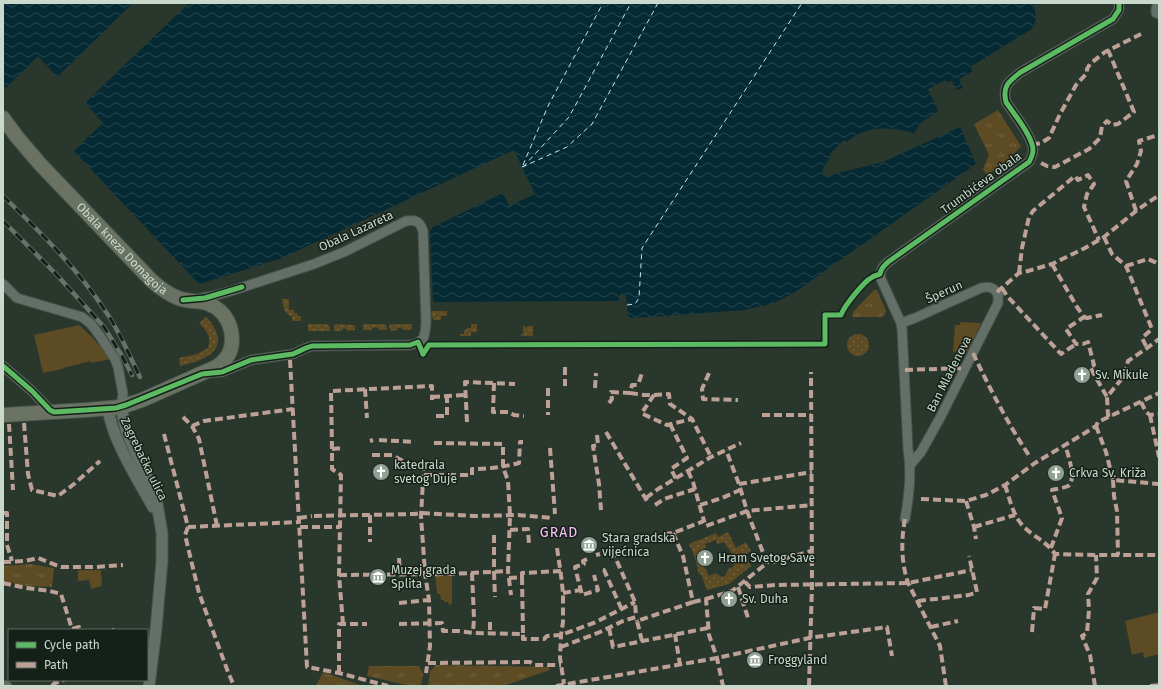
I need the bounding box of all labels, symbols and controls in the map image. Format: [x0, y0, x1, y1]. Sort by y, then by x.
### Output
street label: Trumbićeva obala [938, 149, 1024, 217]
street label: Obala kneza Domagoja [74, 200, 170, 298]
street label: Obala Lazareta [317, 208, 395, 254]
street label: Šperun [923, 277, 965, 306]
street label: Ban Mladenova [924, 334, 974, 414]
church icon: Sv. Mikule [1072, 365, 1092, 385]
place label: Sv. Mikule [1095, 368, 1149, 382]
street label: Zagrebačka ulica [118, 415, 170, 503]
place label: katedrala svetog Duje [394, 458, 457, 486]
church icon: katedrala svetog Duje [371, 462, 391, 482]
church icon: Crkva Sv. Križa [1046, 463, 1066, 483]
place label: Crkva Sv. Križa [1069, 466, 1146, 480]
district label: GRAD [540, 524, 578, 541]
place label: Stara gradska vijećnica [602, 531, 676, 559]
museum icon: Stara gradska vijećnica [579, 535, 599, 555]
church icon: Hram Svetog Save [695, 548, 715, 568]
place label: Hram Svetog Save [718, 551, 815, 565]
place label: Muzej grada Splita [391, 563, 456, 591]
museum icon: Muzej grada Splita [368, 567, 388, 587]
church icon: Sv. Duha [719, 589, 739, 609]
place label: Sv. Duha [742, 592, 788, 606]
legend [8, 629, 148, 681]
text: Cycle path [44, 638, 100, 652]
museum icon: Froggyland [745, 650, 765, 670]
place label: Froggyland [768, 653, 827, 667]
text: Path [44, 658, 68, 672]

